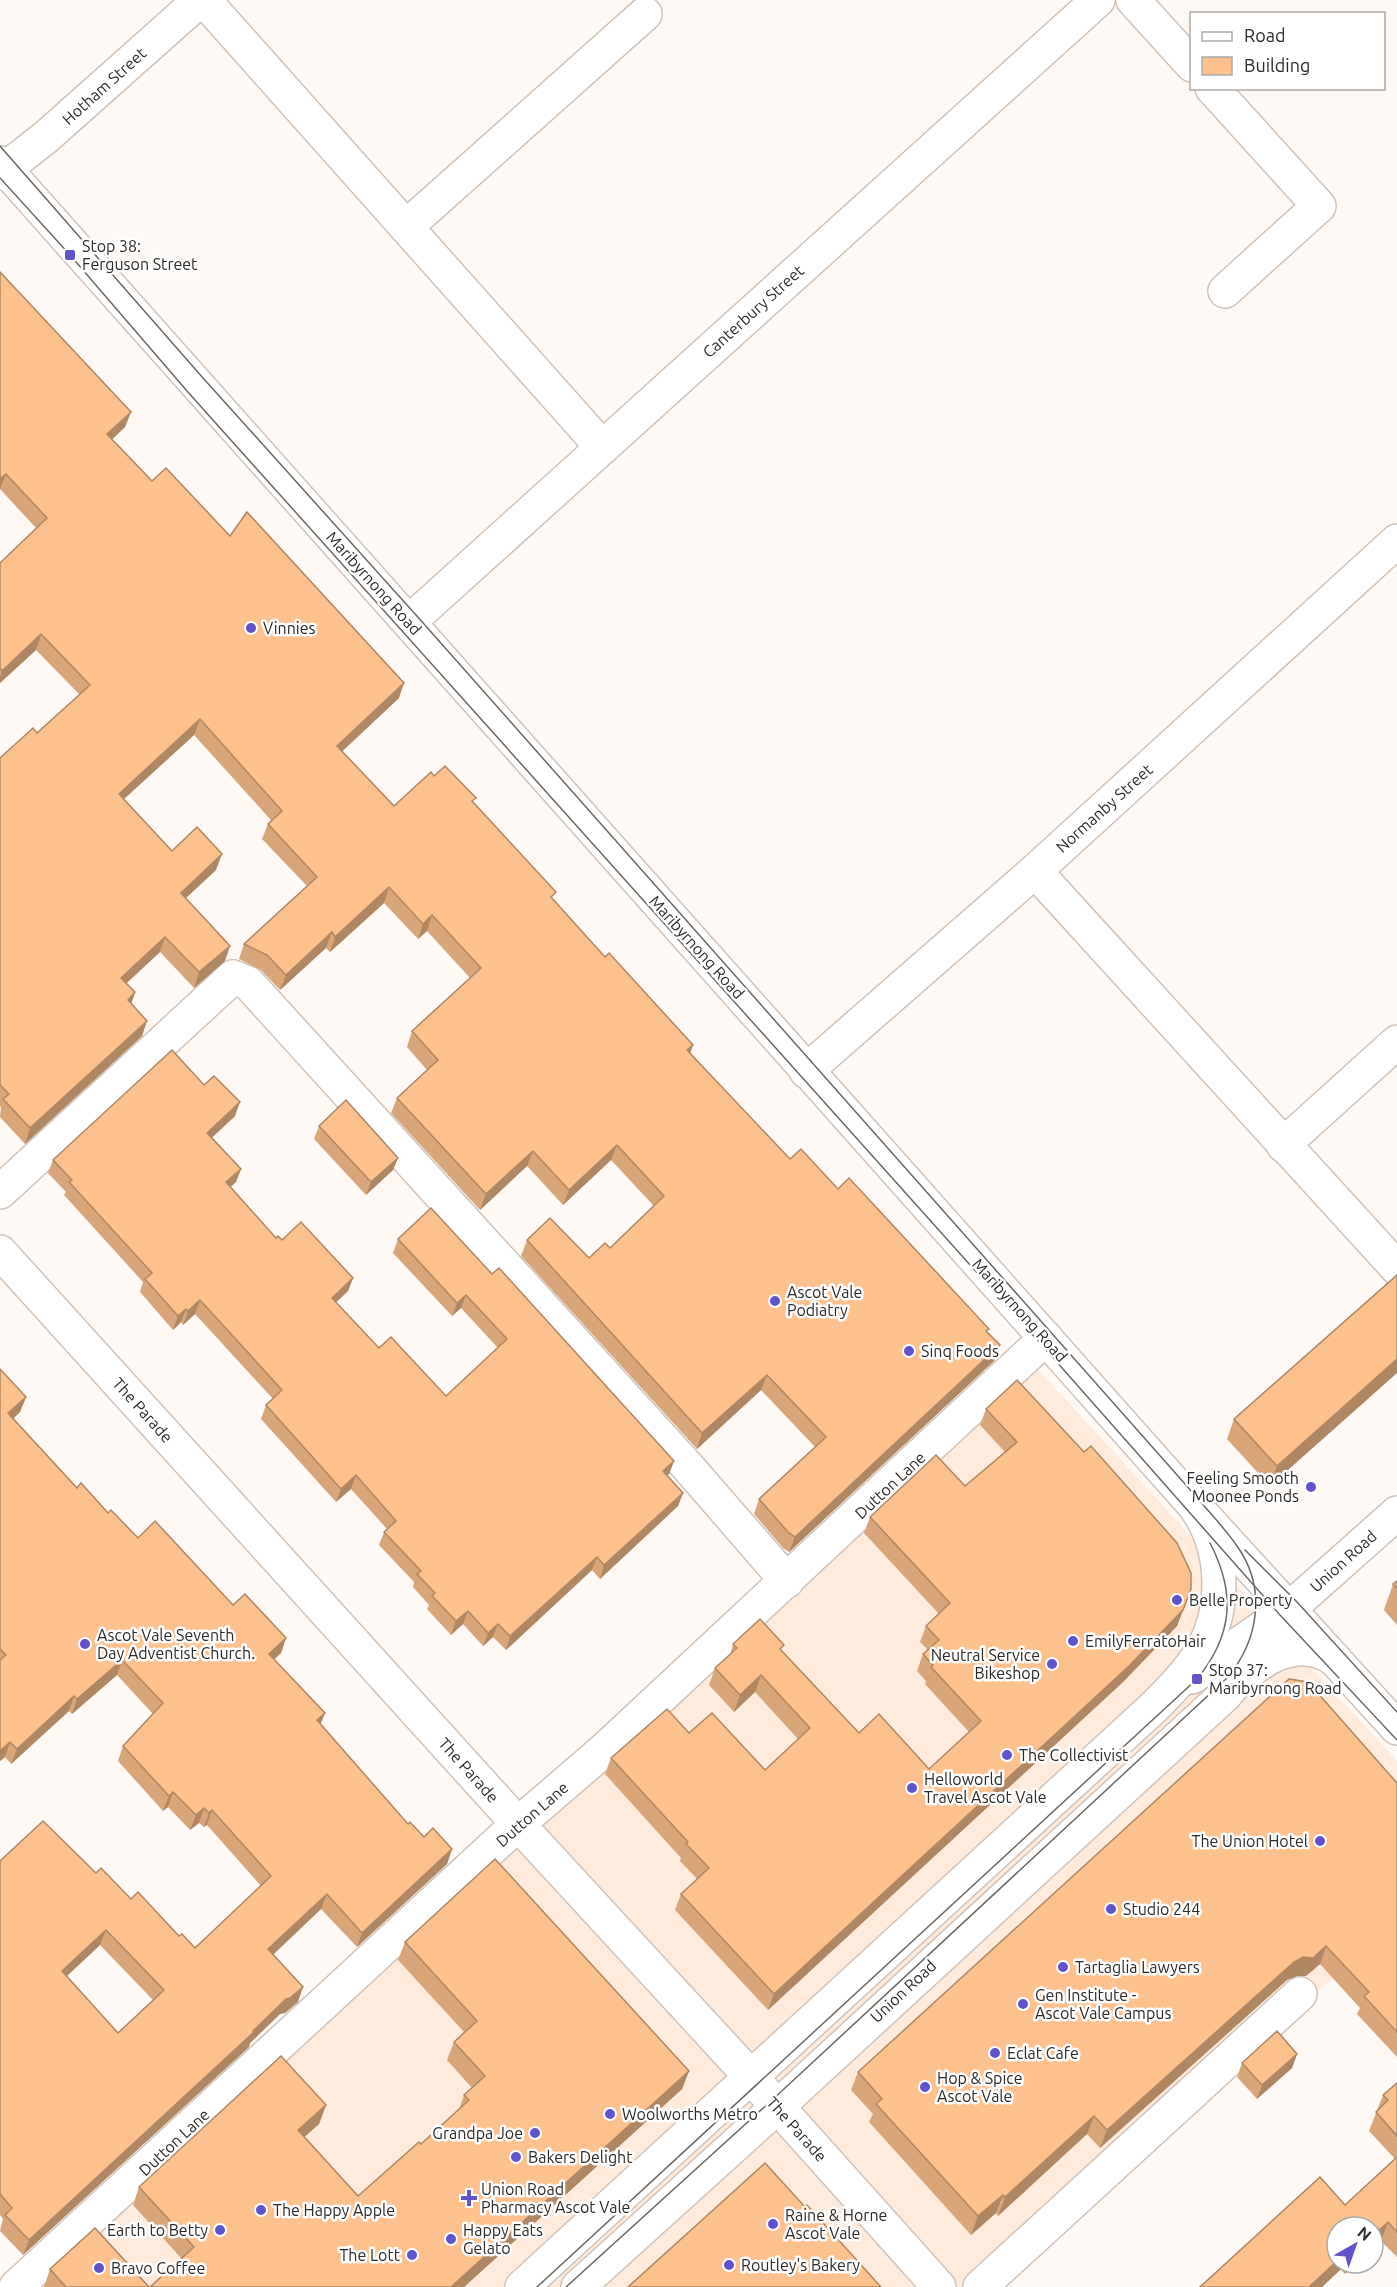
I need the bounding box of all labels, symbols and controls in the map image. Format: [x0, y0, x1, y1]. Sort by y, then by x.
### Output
legend [1190, 12, 1385, 90]
text: Road [1244, 25, 1286, 45]
street label: Hotham Street [58, 43, 150, 128]
text: Building [1244, 55, 1310, 75]
place label: Stop 38: Ferguson Street [82, 237, 198, 273]
marker: Stop 38: Ferguson Street [63, 248, 77, 262]
street label: Canterbury Street [699, 261, 808, 361]
street label: Maribyrnong Road [323, 528, 425, 638]
place label: Vinnies [263, 619, 316, 637]
marker: Vinnies [244, 621, 258, 635]
street label: Normanby Street [1052, 760, 1156, 856]
street label: Maribyrnong Road [646, 892, 748, 1002]
street label: Maribyrnong Road [969, 1255, 1071, 1365]
place label: Ascot Vale Podiatry [787, 1283, 862, 1319]
marker: Ascot Vale Podiatry [768, 1294, 782, 1308]
place label: Sinq Foods [921, 1342, 999, 1360]
marker: Sinq Foods [902, 1344, 916, 1358]
street label: The Parade [109, 1374, 177, 1446]
street label: Dutton Lane [851, 1448, 929, 1522]
place label: Feeling Smooth Moonee Ponds [1187, 1469, 1299, 1505]
marker: Feeling Smooth Moonee Ponds [1304, 1480, 1318, 1494]
street label: Union Road [1306, 1527, 1380, 1595]
place label: Belle Property [1189, 1591, 1292, 1609]
marker: Belle Property [1170, 1593, 1184, 1607]
place label: Ascot Vale Seventh Day Adventist Church. [97, 1626, 255, 1662]
place label: EmilyFerratoHair [1085, 1632, 1206, 1650]
marker: EmilyFerratoHair [1066, 1634, 1080, 1648]
marker: Ascot Vale Seventh Day Adventist Church. [78, 1637, 92, 1651]
place label: Neutral Service Bikeshop [931, 1646, 1040, 1682]
marker: Neutral Service Bikeshop [1045, 1657, 1059, 1671]
place label: Stop 37: Maribyrnong Road [1209, 1661, 1342, 1697]
marker: Stop 37: Maribyrnong Road [1190, 1672, 1204, 1686]
street label: The Parade [435, 1734, 503, 1806]
place label: The Collectivist [1019, 1746, 1129, 1764]
marker: The Collectivist [1000, 1748, 1014, 1762]
place label: Helloworld Travel Ascot Vale [924, 1770, 1046, 1806]
street label: Dutton Lane [492, 1778, 572, 1850]
marker: Helloworld Travel Ascot Vale [905, 1781, 919, 1795]
place label: The Union Hotel [1192, 1832, 1308, 1850]
marker: The Union Hotel [1313, 1834, 1327, 1848]
place label: Studio 244 [1123, 1900, 1200, 1918]
marker: Studio 244 [1104, 1902, 1118, 1916]
street label: Union Road [867, 1956, 939, 2026]
place label: Tartaglia Lawyers [1075, 1958, 1200, 1976]
marker: Tartaglia Lawyers [1056, 1960, 1070, 1974]
place label: Gen Institute - Ascot Vale Campus [1035, 1986, 1171, 2022]
marker: Gen Institute - Ascot Vale Campus [1016, 1997, 1030, 2011]
place label: Eclat Cafe [1007, 2044, 1079, 2062]
marker: Eclat Cafe [988, 2046, 1002, 2060]
place label: Hop & Spice Ascot Vale [937, 2069, 1023, 2105]
marker: Hop & Spice Ascot Vale [918, 2080, 932, 2094]
street label: The Parade [763, 2093, 831, 2165]
street label: Dutton Lane [135, 2105, 213, 2179]
place label: Woolworths Metro [622, 2105, 758, 2123]
marker: Woolworths Metro [603, 2107, 617, 2121]
place label: Grandpa Joe [432, 2124, 523, 2142]
marker: Grandpa Joe [528, 2126, 542, 2140]
place label: Bakers Delight [528, 2148, 633, 2166]
marker: Bakers Delight [509, 2150, 523, 2164]
place label: Union Road Pharmacy Ascot Vale [481, 2180, 630, 2216]
marker: Union Road Pharmacy Ascot Vale [462, 2191, 476, 2205]
place label: The Happy Apple [273, 2201, 395, 2219]
marker: The Happy Apple [254, 2203, 268, 2217]
place label: Raine & Horne Ascot Vale [785, 2206, 887, 2242]
north arrow [1325, 2215, 1385, 2275]
marker: Raine & Horne Ascot Vale [766, 2217, 780, 2231]
place label: Earth to Betty [107, 2221, 208, 2239]
place label: Happy Eats Gelato [463, 2221, 543, 2257]
marker: Earth to Betty [213, 2223, 227, 2237]
text: N [1354, 2223, 1375, 2244]
marker: Happy Eats Gelato [444, 2232, 458, 2246]
place label: The Lott [339, 2246, 401, 2264]
marker: The Lott [405, 2248, 419, 2262]
place label: Routley's Bakery [741, 2256, 860, 2274]
marker: Routley's Bakery [722, 2258, 736, 2272]
place label: Bravo Coffee [111, 2259, 205, 2277]
marker: Bravo Coffee [92, 2261, 106, 2275]

